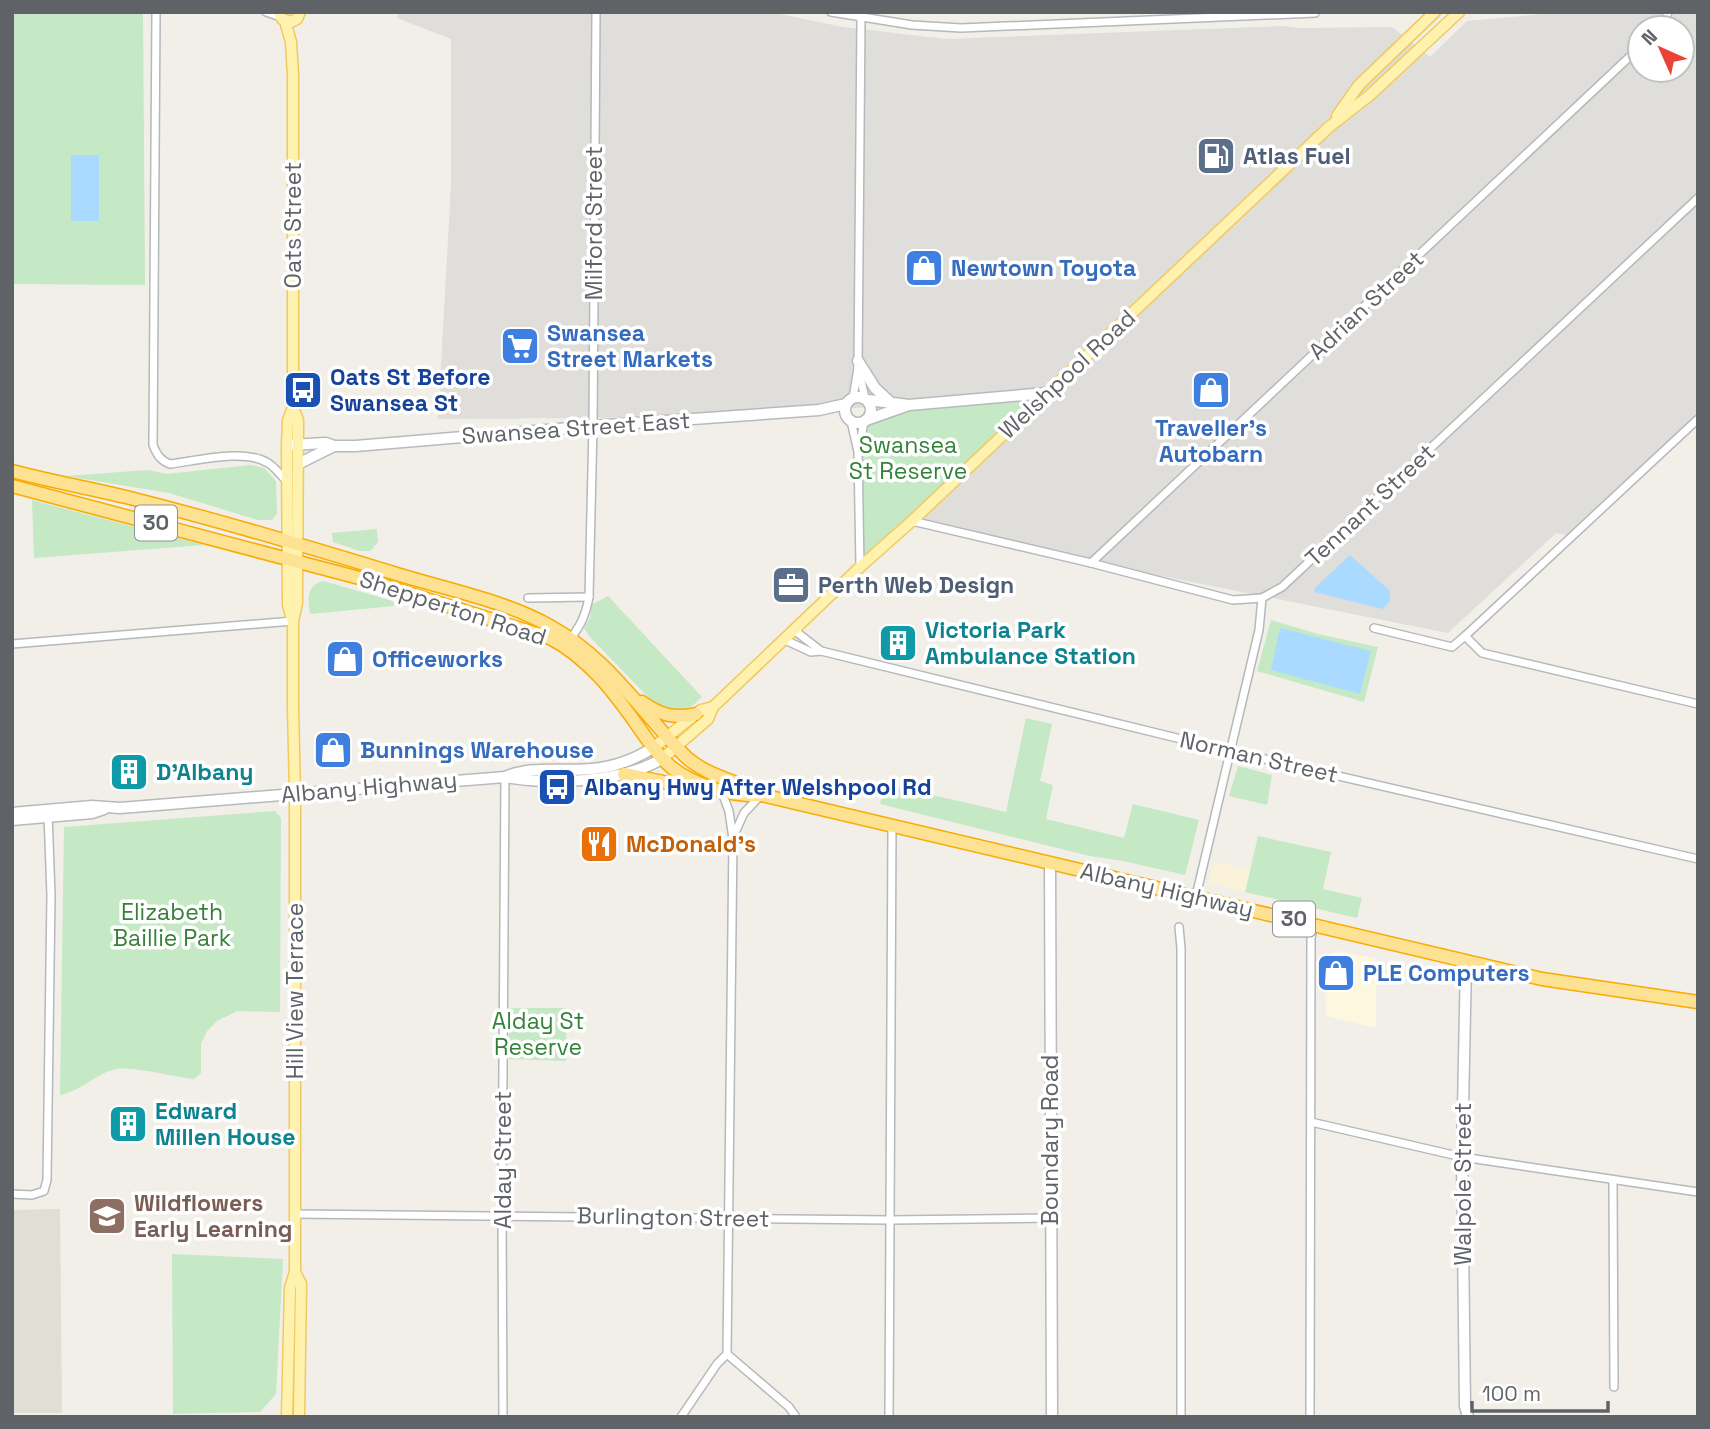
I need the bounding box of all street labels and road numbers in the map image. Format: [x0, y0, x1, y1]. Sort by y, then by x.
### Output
street label: Milford Street [579, 146, 609, 300]
street label: Oats Street [278, 162, 308, 288]
street label: Adrian Street [1302, 244, 1430, 366]
street label: Welshpool Road [992, 303, 1142, 445]
street label: Swansea Street East [461, 405, 691, 451]
street label: Tennant Street [1299, 437, 1441, 573]
road number: 30 [135, 505, 177, 540]
street label: Shepperton Road [356, 564, 550, 652]
street label: Norman Street [1177, 724, 1341, 790]
street label: Albany Highway [280, 764, 458, 810]
street label: Albany Highway [1078, 856, 1256, 924]
road number: 30 [1273, 902, 1315, 936]
street label: Hill View Terrace [280, 903, 310, 1079]
street label: Boundary Road [1035, 1055, 1065, 1225]
street label: Alday Street [488, 1091, 518, 1229]
street label: Walpole Street [1448, 1102, 1478, 1266]
street label: Burlington Street [576, 1200, 770, 1234]

